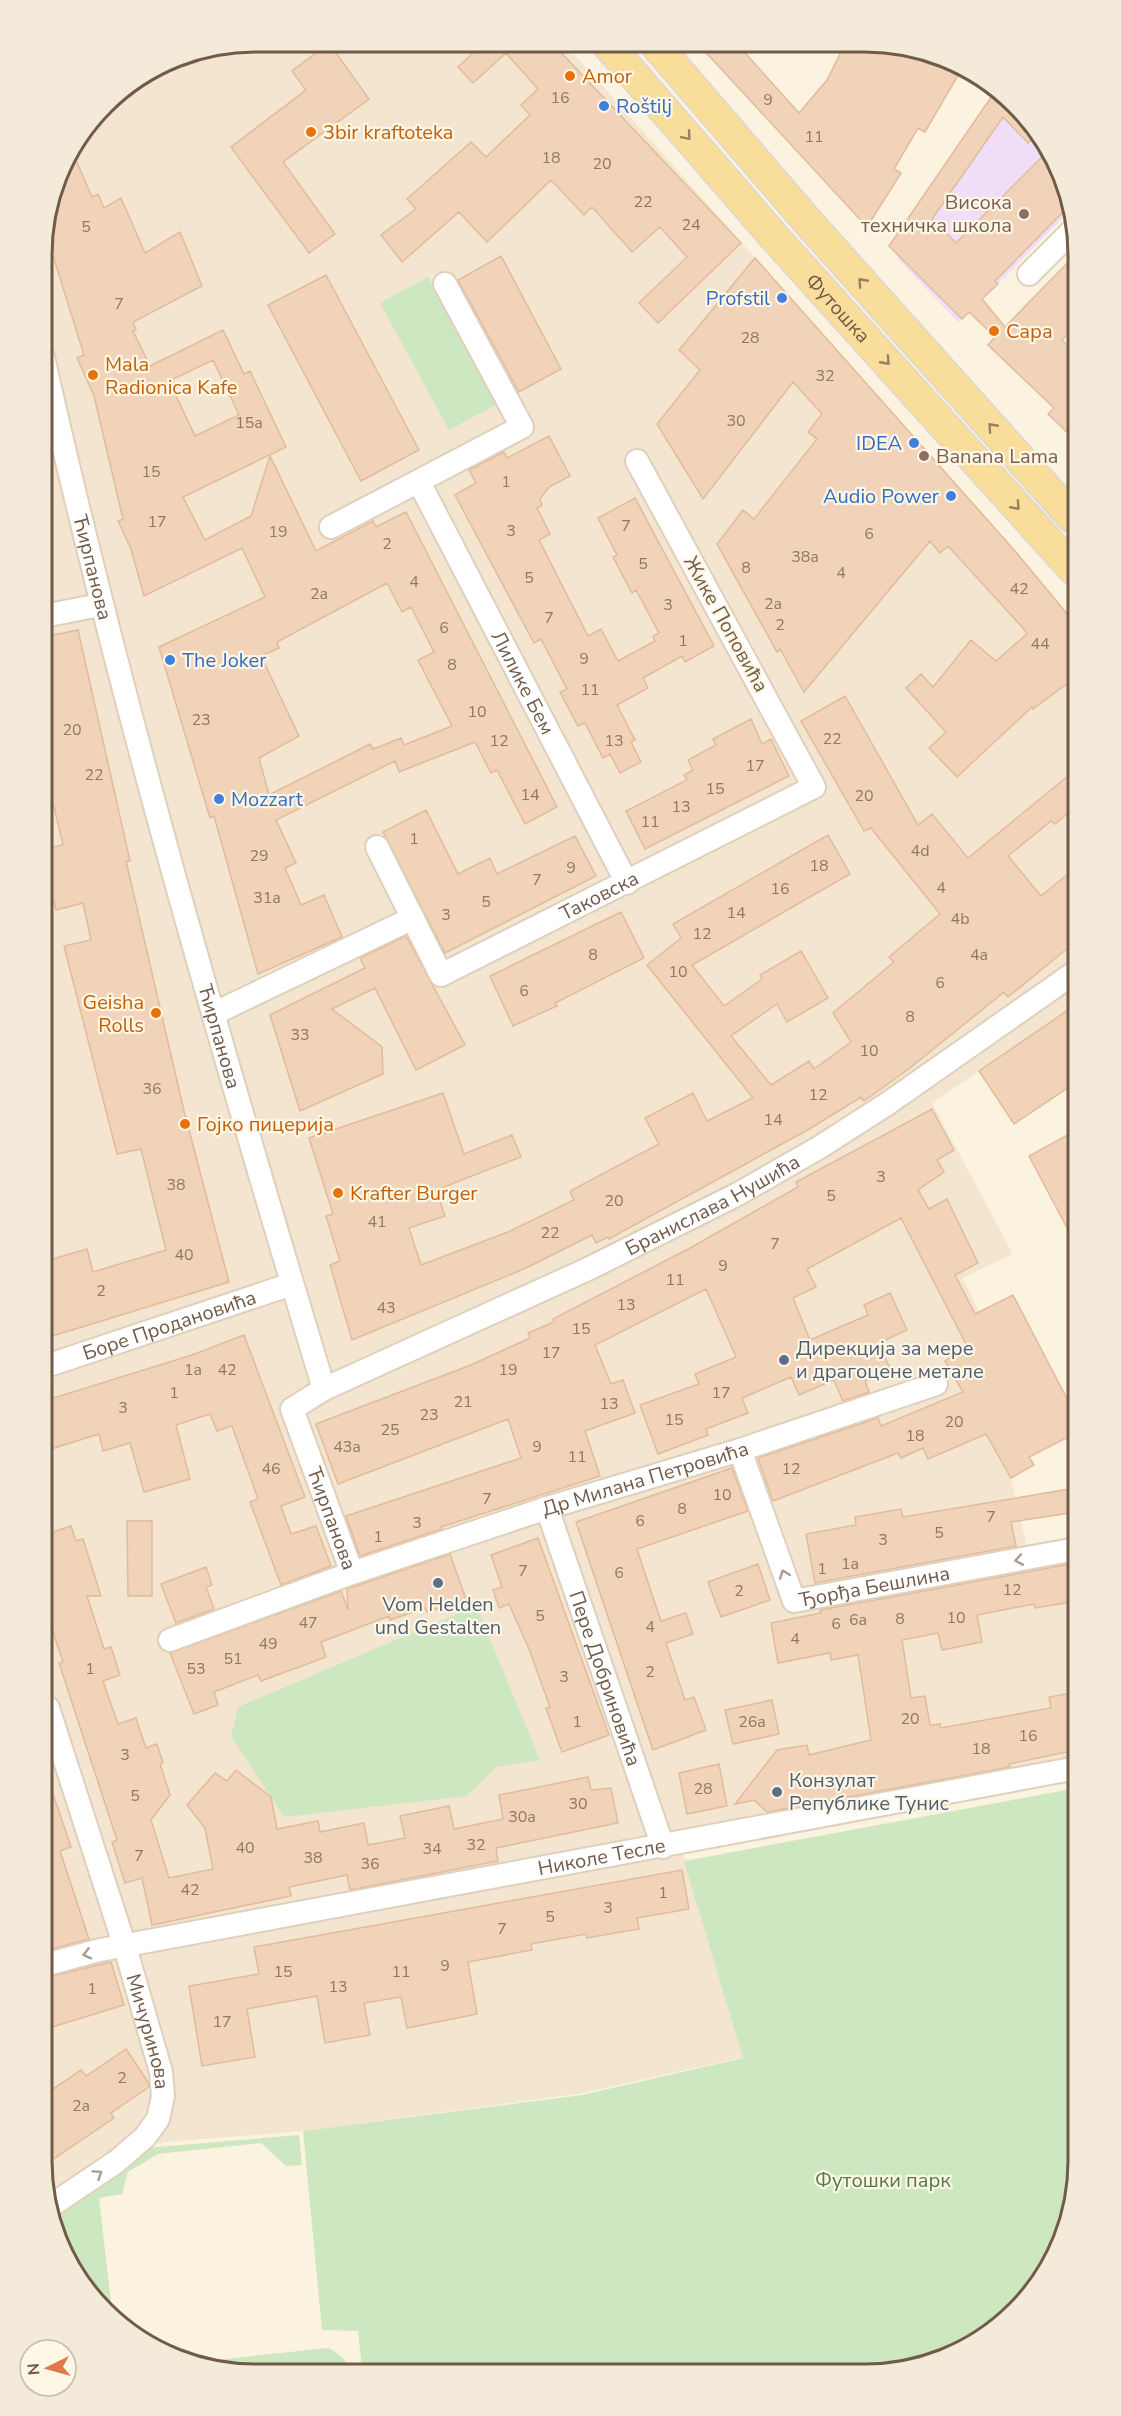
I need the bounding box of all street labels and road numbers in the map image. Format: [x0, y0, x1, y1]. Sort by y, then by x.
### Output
street label: Футошка [800, 268, 877, 349]
street label: Ћирпанова [67, 512, 119, 623]
street label: Жике Поповића [677, 551, 775, 697]
street label: Лилике Бем [485, 626, 561, 739]
street label: Таковска [555, 864, 643, 927]
street label: Ћирпанова [192, 981, 248, 1092]
street label: Бранислава Нушића [621, 1148, 805, 1262]
street label: Боре Продановића [79, 1283, 260, 1366]
street label: Др Милана Петровића [539, 1435, 752, 1522]
street label: Ћирпанова [301, 1463, 363, 1574]
street label: Ђорђа Бешлина [796, 1559, 952, 1613]
street label: Пере Добриновића [563, 1587, 648, 1770]
street label: Николе Тесле [536, 1831, 668, 1882]
street label: Мичуринова [120, 1971, 176, 2090]

